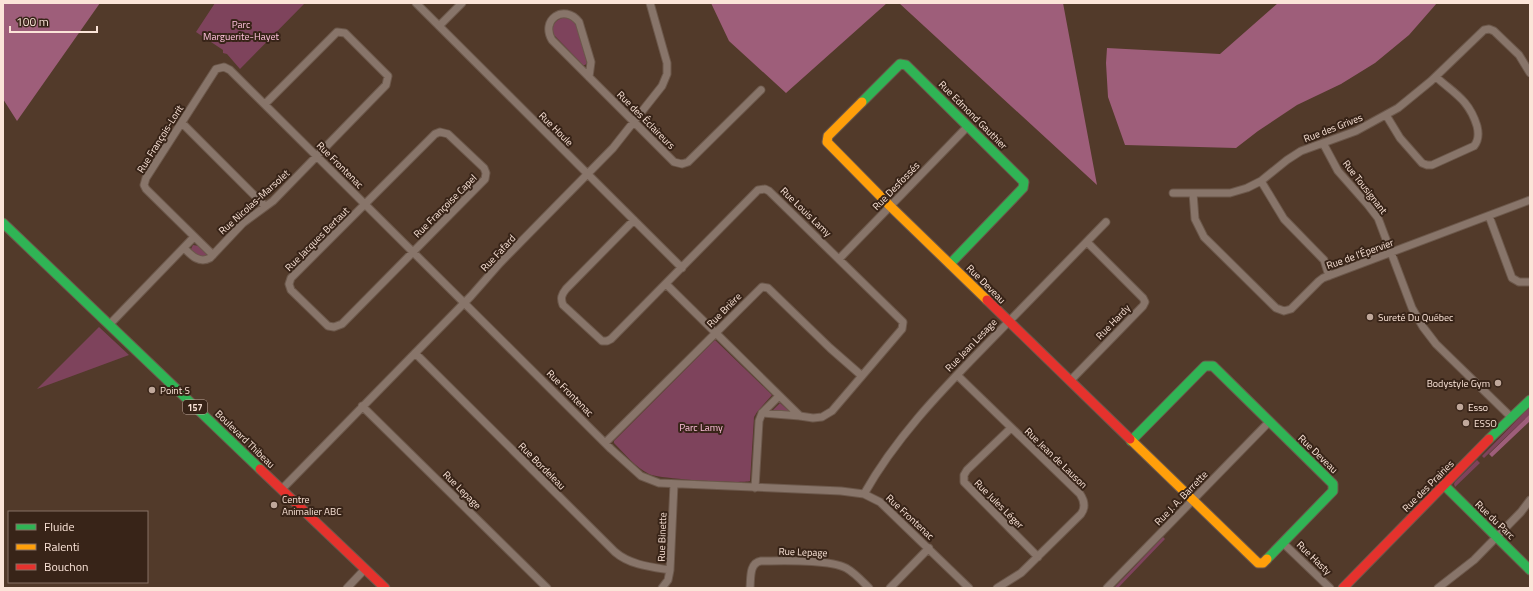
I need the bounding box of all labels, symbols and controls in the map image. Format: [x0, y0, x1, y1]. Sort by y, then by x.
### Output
scale bar [10, 8, 97, 34]
text: 100 m [16, 12, 49, 31]
park label: Parc Marguerite-Hayet [203, 17, 279, 44]
street label: Rue Edmond Gauthier [935, 77, 1011, 153]
street label: Rue des Éclaireurs [613, 87, 679, 153]
street label: Rue François-Lorit [133, 102, 187, 176]
street label: Rue Houle [535, 108, 577, 150]
street label: Rue des Grives [1301, 110, 1365, 146]
street label: Rue Frontenac [313, 138, 367, 192]
street label: Rue Tousignant [1339, 157, 1391, 218]
street label: Rue Desfossés [869, 158, 923, 214]
street label: Rue Nicolas-Marsolet [215, 166, 293, 238]
street label: Rue Françoise Capel [410, 171, 480, 241]
street label: Rue Louis Lamy [777, 184, 835, 240]
street label: Rue Jacques Bertaut [282, 203, 353, 274]
street label: Rue Fafard [477, 231, 519, 275]
street label: Rue de l'Épervier [1324, 235, 1396, 273]
street label: Rue Deveau [963, 261, 1009, 307]
street label: Rue Brière [703, 289, 745, 331]
street label: Rue Hardy [1092, 301, 1134, 343]
place label: Sureté Du Québec [1378, 310, 1453, 325]
marker: Sureté Du Québec [1365, 312, 1375, 322]
street label: Rue Jean Lesage [942, 315, 1000, 375]
street label: Rue Frontenac [543, 366, 597, 420]
place label: Bodystyle Gym [1427, 376, 1490, 391]
marker: Bodystyle Gym [1493, 378, 1503, 388]
place label: Point S [160, 383, 190, 398]
marker: Point S [147, 385, 157, 395]
road number: 157 [183, 400, 207, 414]
place label: Esso [1468, 400, 1488, 415]
marker: Esso [1455, 402, 1465, 412]
street label: Boulevard Thibeau [212, 406, 278, 472]
place label: ESSO [1474, 416, 1497, 431]
marker: ESSO [1461, 418, 1471, 428]
park label: Parc Lamy [679, 420, 723, 435]
street label: Rue Jean de Lauson [1021, 424, 1091, 492]
street label: Rue Deveau [1295, 431, 1341, 477]
street label: Rue Bordeleau [515, 439, 569, 493]
street label: Rue des Prairies [1399, 456, 1458, 515]
street label: Rue Lepage [439, 467, 485, 513]
street label: Rue J. A. Barrette [1151, 467, 1211, 529]
street label: Rue Jules Léger [971, 476, 1028, 533]
street label: Rue Frontenac [883, 491, 937, 543]
place label: Centre Animalier ABC [282, 492, 342, 519]
street label: Rue du Parc [1472, 497, 1518, 543]
marker: Centre Animalier ABC [269, 500, 279, 510]
legend [8, 511, 148, 583]
street label: Rue Binette [654, 512, 670, 562]
text: Fluide [44, 517, 75, 536]
text: Ralenti [44, 537, 79, 556]
street label: Rue Hasty [1293, 538, 1335, 579]
street label: Rue Lepage [778, 544, 828, 560]
text: Bouchon [44, 557, 89, 576]

